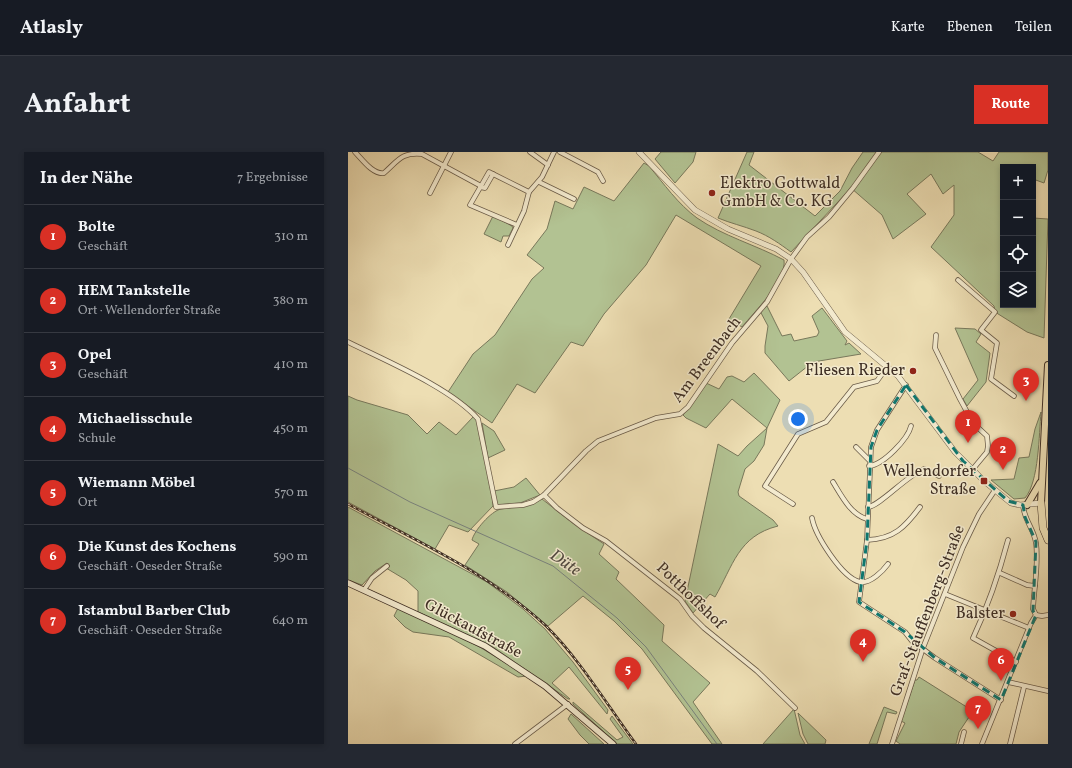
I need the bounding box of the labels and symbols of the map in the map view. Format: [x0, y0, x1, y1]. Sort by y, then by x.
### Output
place label: Elektro Gottwald GmbH & Co. KG [720, 173, 840, 213]
marker: Elektro Gottwald GmbH & Co. KG [707, 188, 717, 198]
street label: Am Breenbach [667, 312, 747, 408]
place label: Fliesen Rieder [805, 360, 905, 382]
marker: Fliesen Rieder [908, 366, 918, 376]
pin: 3 [1013, 368, 1039, 401]
your location [788, 409, 808, 429]
pin: 1 [955, 410, 981, 443]
pin: 2 [990, 437, 1016, 470]
place label: Wellendorfer Straße [883, 461, 976, 501]
marker: Wellendorfer Straße [979, 476, 989, 486]
street label: Graf-Stauffenberg-Straße [885, 522, 971, 700]
water label: Düte [545, 544, 586, 582]
street label: Potthoffshof [651, 558, 730, 635]
street label: Glückaufstraße [420, 594, 526, 664]
place label: Balster [956, 603, 1005, 625]
marker: Balster [1008, 609, 1018, 619]
pin: 4 [850, 629, 876, 662]
pin: 6 [988, 648, 1014, 681]
pin: 5 [615, 657, 641, 690]
pin: 7 [965, 696, 991, 729]

